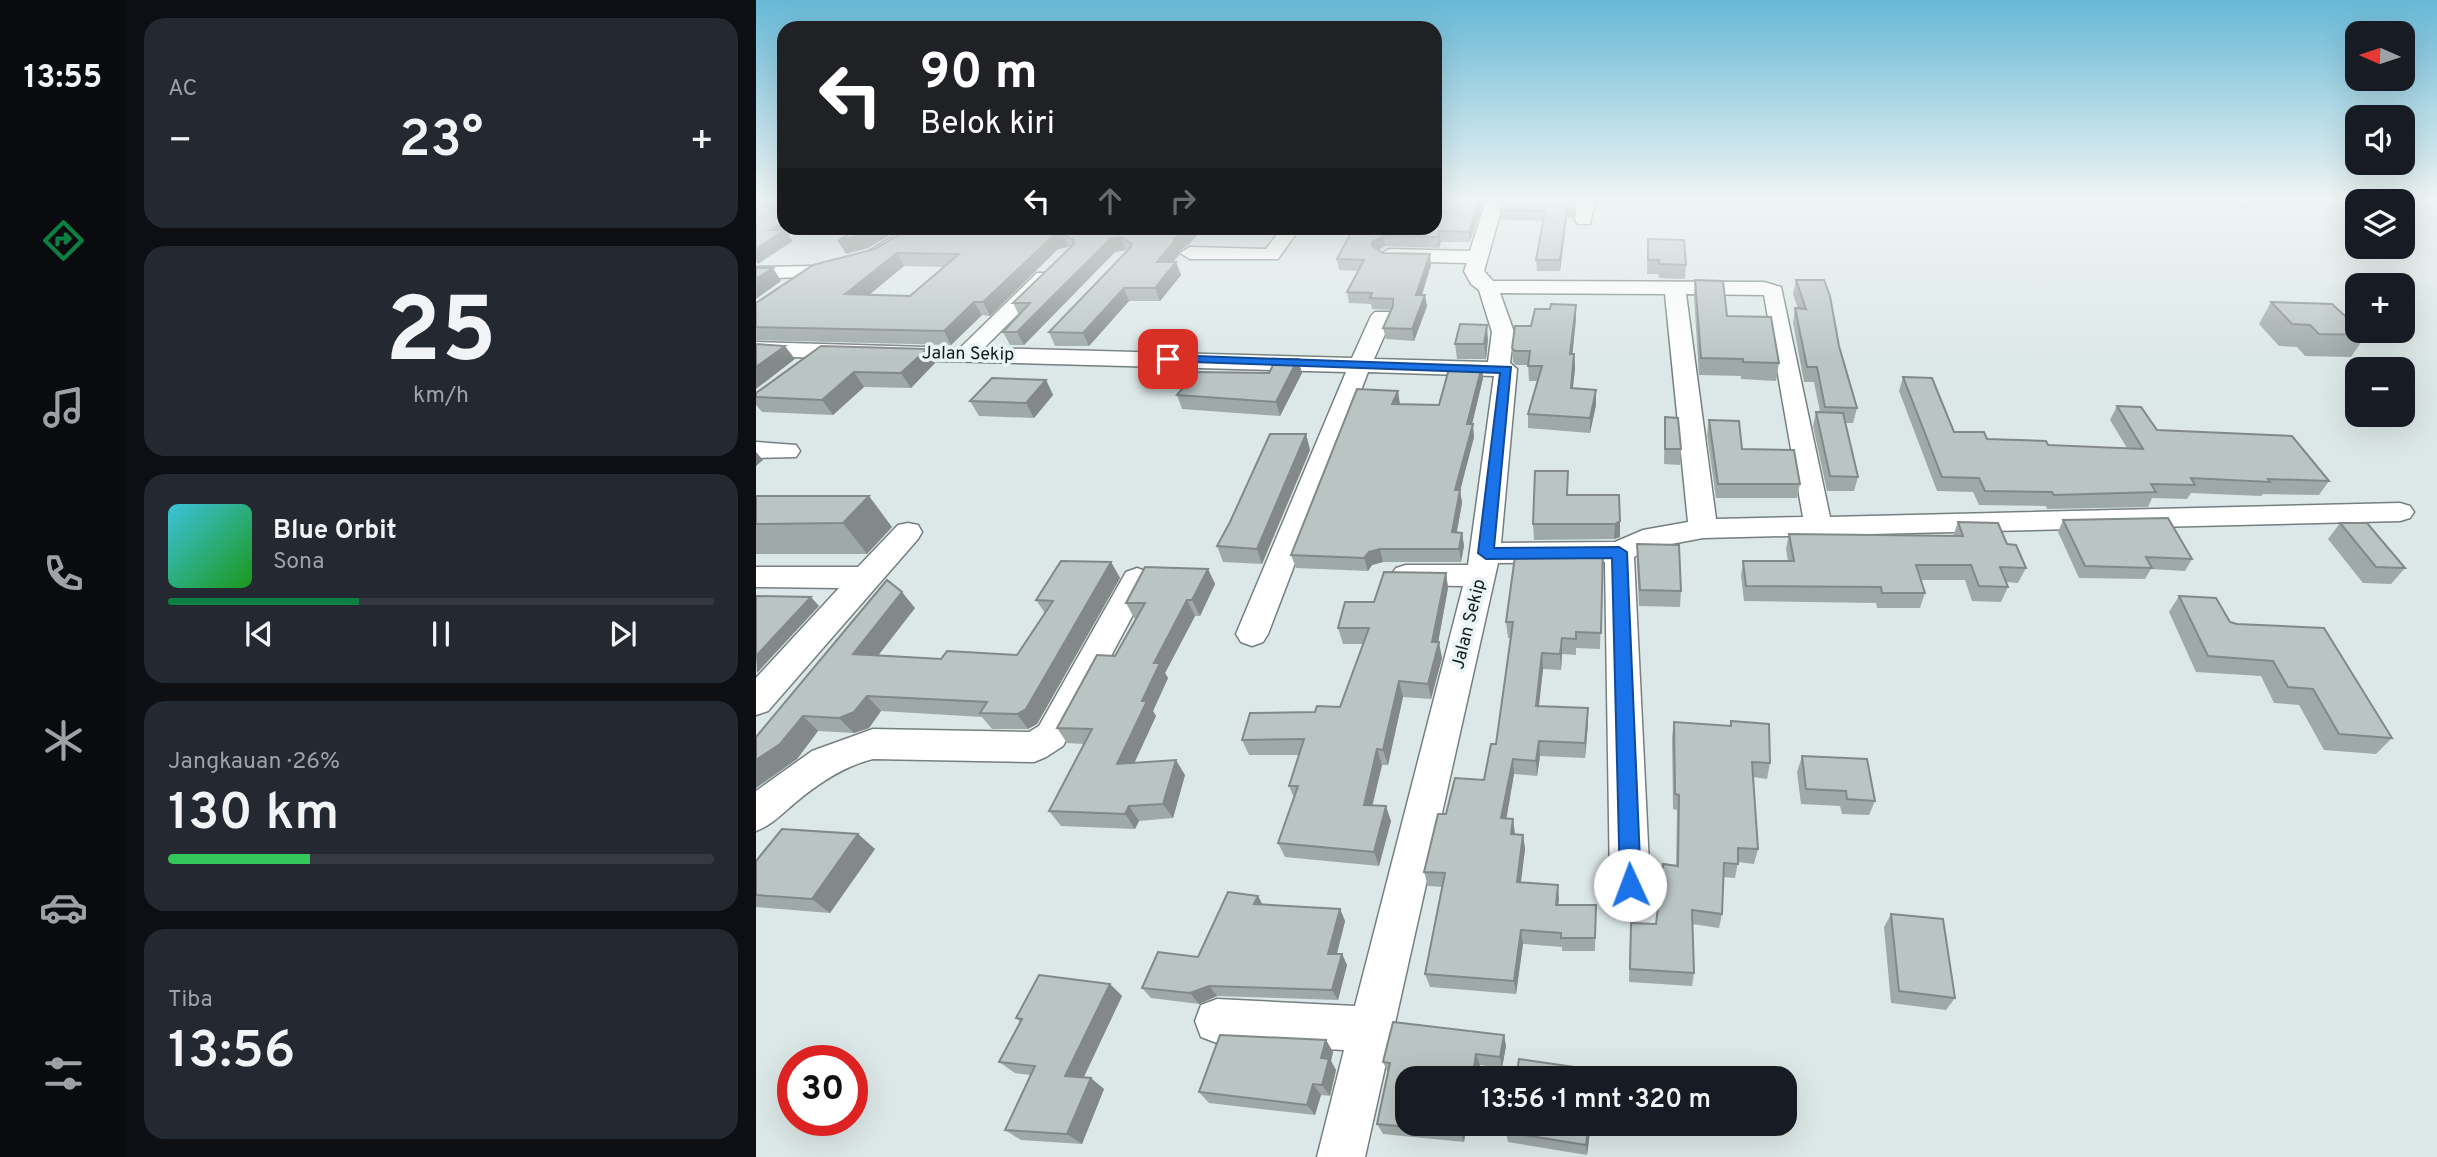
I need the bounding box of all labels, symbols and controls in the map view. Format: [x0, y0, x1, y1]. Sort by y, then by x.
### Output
north arrow [2345, 21, 2415, 91]
map controls [2345, 21, 2415, 427]
text: 90 m [920, 44, 1038, 106]
icon: left [805, 49, 896, 140]
text: 13:55 [24, 59, 102, 99]
text: AC [168, 75, 197, 104]
text: Belok kiri [920, 105, 1055, 145]
button: sound [2345, 105, 2415, 175]
text: 23° [399, 109, 483, 175]
text: − [168, 118, 193, 167]
text: + [689, 118, 714, 167]
icon: left [1018, 182, 1056, 220]
icon: ahead [1091, 182, 1129, 220]
icon: right [1164, 182, 1202, 220]
button: layers [2345, 189, 2415, 259]
icon: directions [39, 216, 88, 265]
button: + [2345, 273, 2415, 343]
text: 25 [385, 279, 497, 394]
pin [1138, 329, 1198, 389]
icon: arrive [1149, 340, 1187, 378]
street label: Jalan Sekip [922, 342, 1014, 367]
button: − [2345, 357, 2415, 427]
text: km/h [413, 382, 469, 411]
icon: music [39, 383, 88, 432]
text: Blue Orbit [273, 515, 397, 548]
text: Sona [273, 548, 324, 577]
icon: phone [39, 549, 88, 598]
street label: Jalan Sekip [1447, 577, 1492, 672]
icon: previous [240, 615, 278, 653]
icon: pause [422, 615, 460, 653]
icon: next [604, 615, 642, 653]
icon: climate [39, 716, 88, 765]
text: Jangkauan · 26% [168, 748, 340, 777]
text: 130 km [168, 782, 339, 848]
position arrow [1593, 848, 1667, 922]
icon: car [39, 883, 88, 932]
text: Tiba [168, 986, 213, 1015]
text: 13:56 [168, 1020, 295, 1086]
speed limit sign: 30 [777, 1045, 868, 1136]
icon: filters [39, 1049, 88, 1098]
text: 13:56 · 1 mnt · 320 m [1481, 1084, 1711, 1117]

